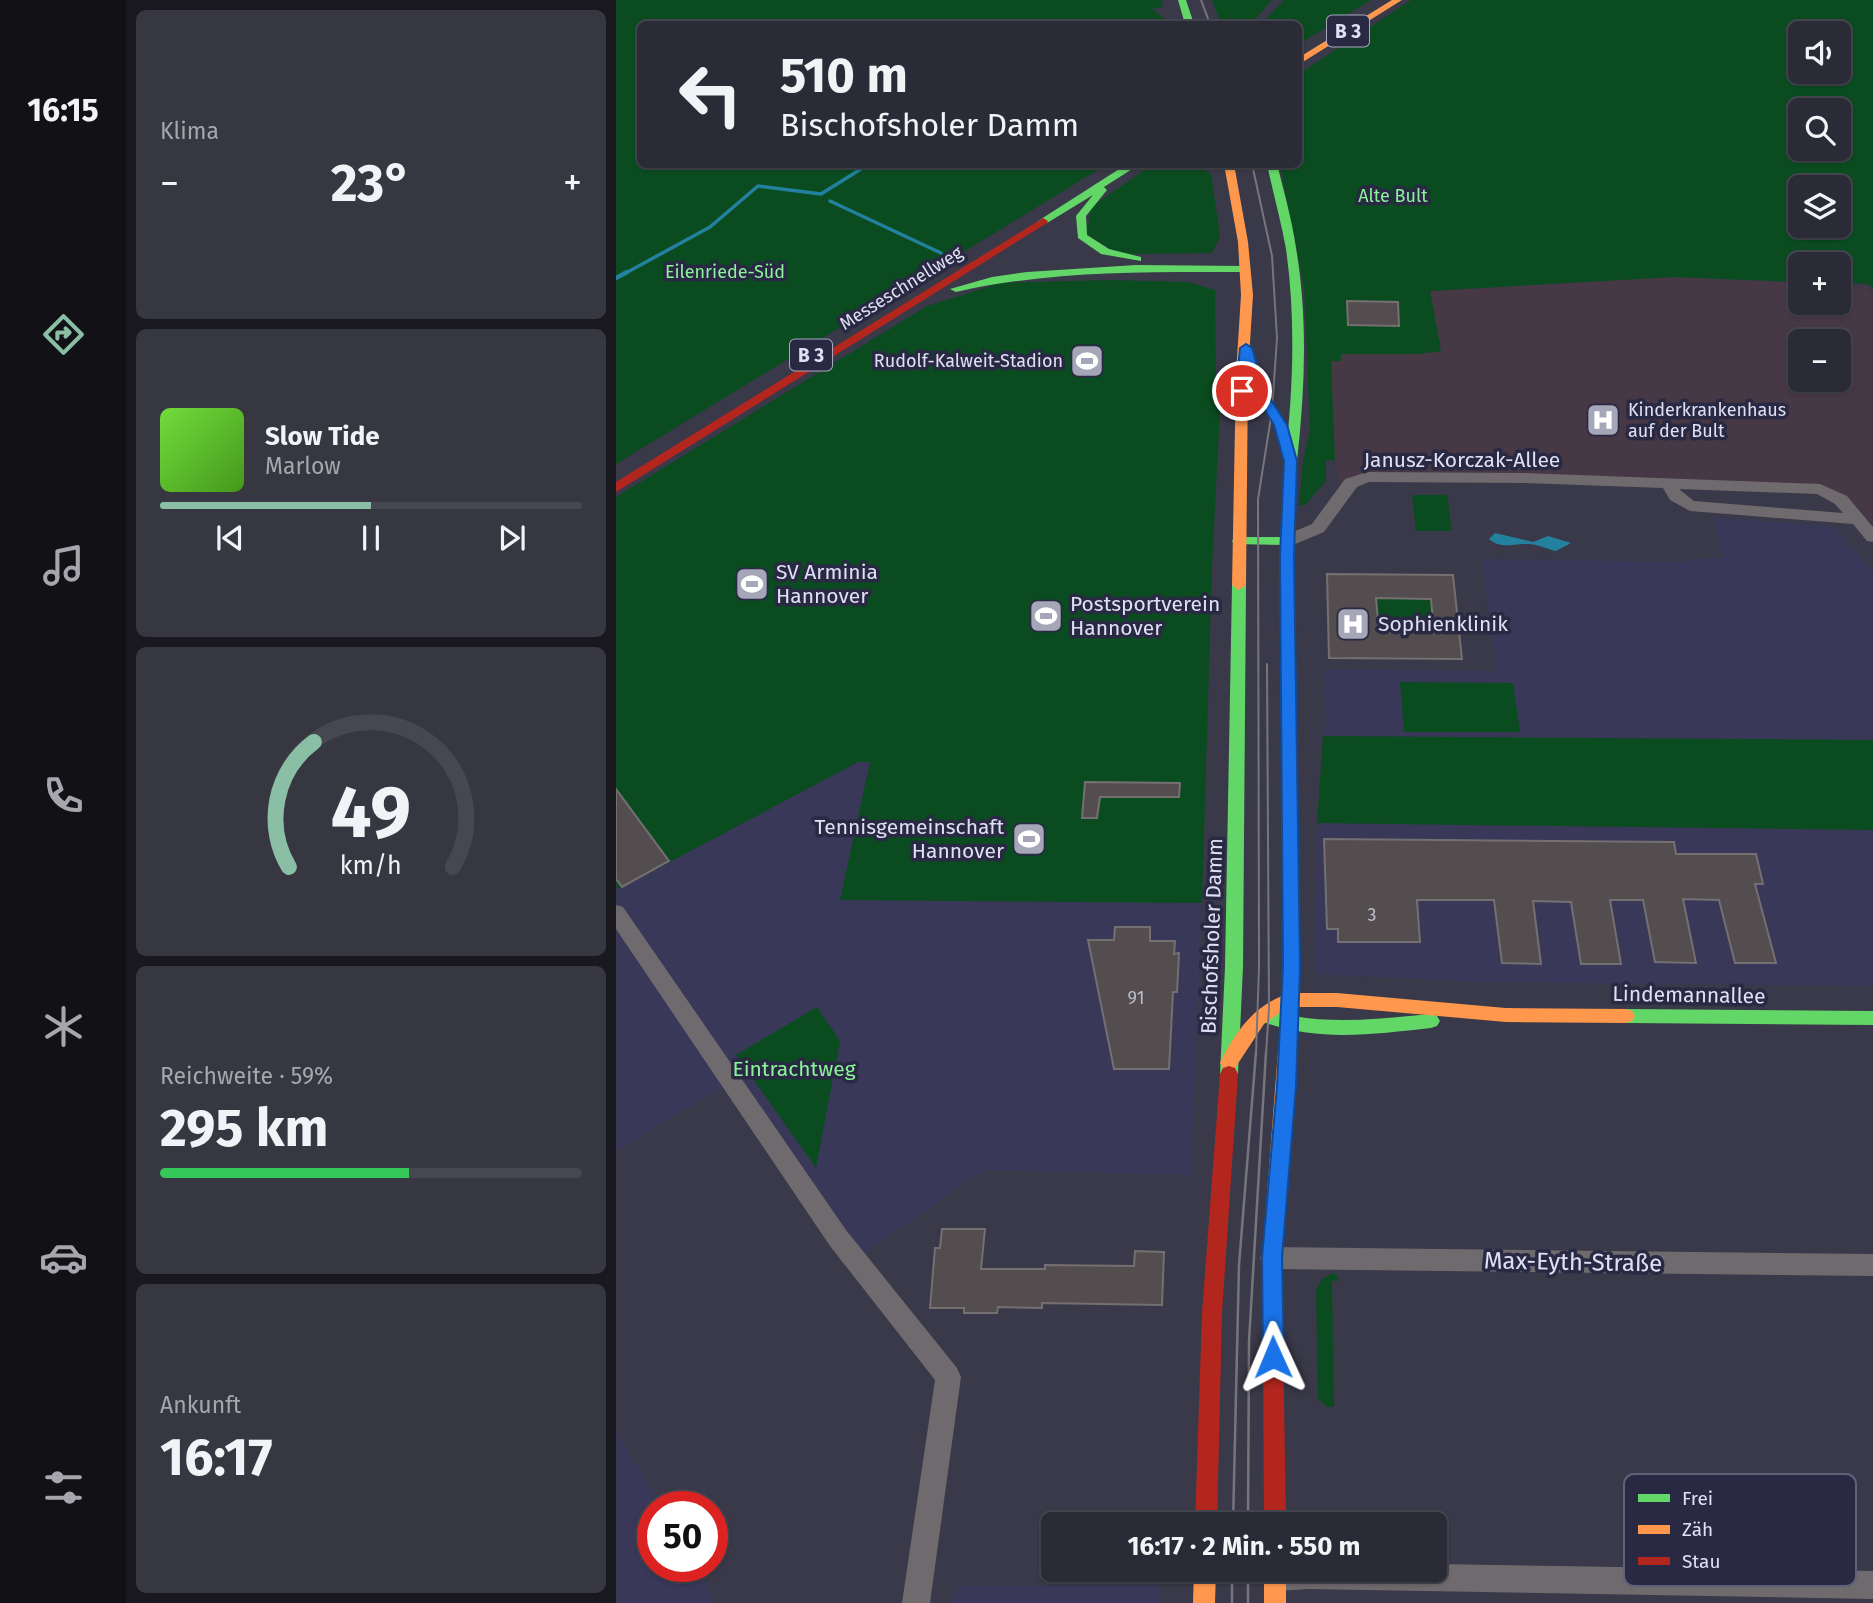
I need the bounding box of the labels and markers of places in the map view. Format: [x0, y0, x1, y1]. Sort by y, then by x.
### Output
sports icon: Rudolf-Kalweit-Stadion [1068, 342, 1106, 380]
place label: Rudolf-Kalweit-Stadion [874, 350, 1063, 372]
pin [1212, 361, 1272, 421]
place label: Kinderkrankenhaus auf der Bult [1628, 399, 1786, 442]
hospital icon: Kinderkrankenhaus auf der Bult [1584, 401, 1622, 439]
place label: SV Arminia Hannover [776, 559, 878, 609]
sports icon: SV Arminia Hannover [733, 565, 771, 603]
place label: Postsportverein Hannover [1070, 591, 1220, 641]
sports icon: Postsportverein Hannover [1027, 597, 1065, 635]
hospital icon: Sophienklinik [1334, 605, 1372, 643]
place label: Sophienklinik [1378, 611, 1508, 637]
place label: Tennisgemeinschaft Hannover [815, 814, 1004, 864]
sports icon: Tennisgemeinschaft Hannover [1010, 820, 1048, 858]

